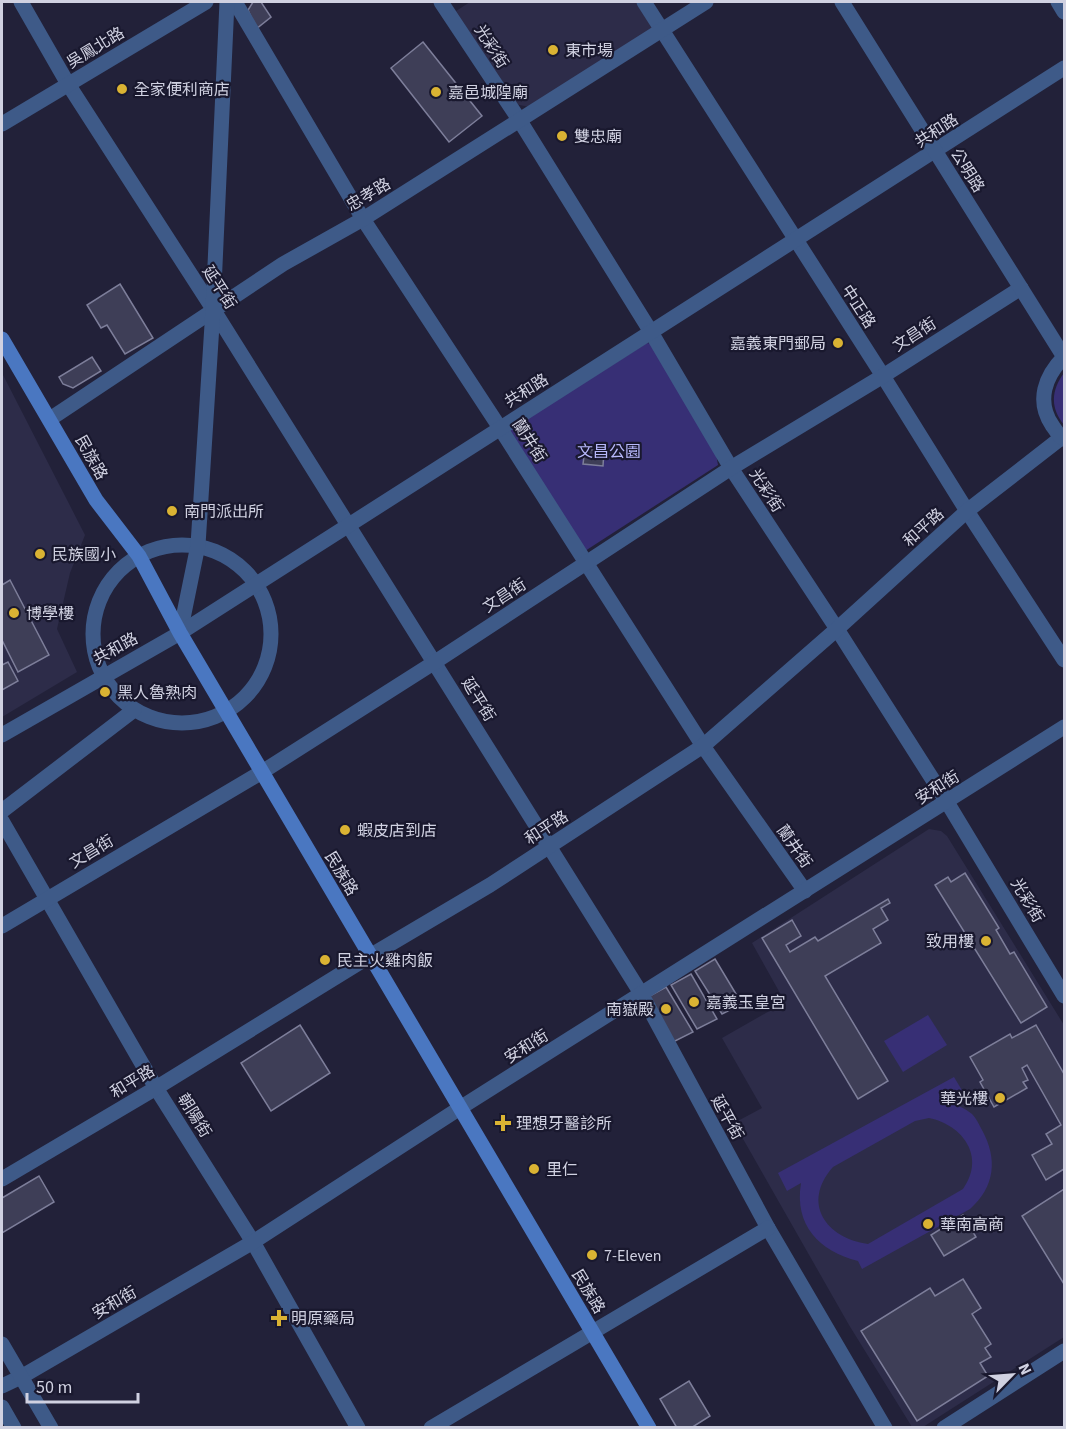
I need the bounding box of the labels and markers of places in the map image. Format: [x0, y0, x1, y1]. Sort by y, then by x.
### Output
place label: 東市場 [565, 40, 613, 62]
marker: 東市場 [546, 43, 560, 57]
place label: 全家便利商店 [134, 79, 230, 101]
marker: 全家便利商店 [115, 82, 129, 96]
place label: 嘉邑城隍廟 [448, 82, 528, 104]
marker: 嘉邑城隍廟 [429, 85, 443, 99]
place label: 雙忠廟 [574, 126, 622, 148]
marker: 雙忠廟 [555, 129, 569, 143]
place label: 嘉義東門郵局 [730, 333, 826, 355]
marker: 嘉義東門郵局 [831, 336, 845, 350]
place label: 南門派出所 [184, 501, 264, 523]
marker: 南門派出所 [165, 504, 179, 518]
place label: 民族國小 [52, 544, 116, 566]
marker: 民族國小 [33, 547, 47, 561]
place label: 博學樓 [26, 603, 74, 625]
marker: 博學樓 [7, 606, 21, 620]
place label: 黑人魯熟肉 [117, 682, 197, 704]
marker: 黑人魯熟肉 [98, 685, 112, 699]
place label: 蝦皮店到店 [357, 820, 437, 842]
marker: 蝦皮店到店 [338, 823, 352, 837]
place label: 致用樓 [926, 931, 974, 953]
marker: 致用樓 [979, 934, 993, 948]
place label: 民主火雞肉飯 [337, 950, 433, 972]
marker: 民主火雞肉飯 [318, 953, 332, 967]
place label: 嘉義玉皇宮 [706, 992, 786, 1014]
marker: 嘉義玉皇宮 [687, 995, 701, 1009]
place label: 南嶽殿 [606, 999, 654, 1021]
marker: 南嶽殿 [659, 1002, 673, 1016]
place label: 華光樓 [940, 1088, 988, 1110]
marker: 華光樓 [993, 1091, 1007, 1105]
place label: 理想牙醫診所 [516, 1113, 612, 1135]
marker: 理想牙醫診所 [494, 1114, 512, 1132]
place label: 里仁 [546, 1159, 578, 1181]
marker: 里仁 [527, 1162, 541, 1176]
place label: 華南高商 [940, 1214, 1004, 1236]
marker: 華南高商 [921, 1217, 935, 1231]
place label: 7-Eleven [604, 1245, 662, 1267]
marker: 7-Eleven [585, 1248, 599, 1262]
place label: 明原藥局 [291, 1308, 355, 1330]
marker: 明原藥局 [272, 1311, 286, 1325]

